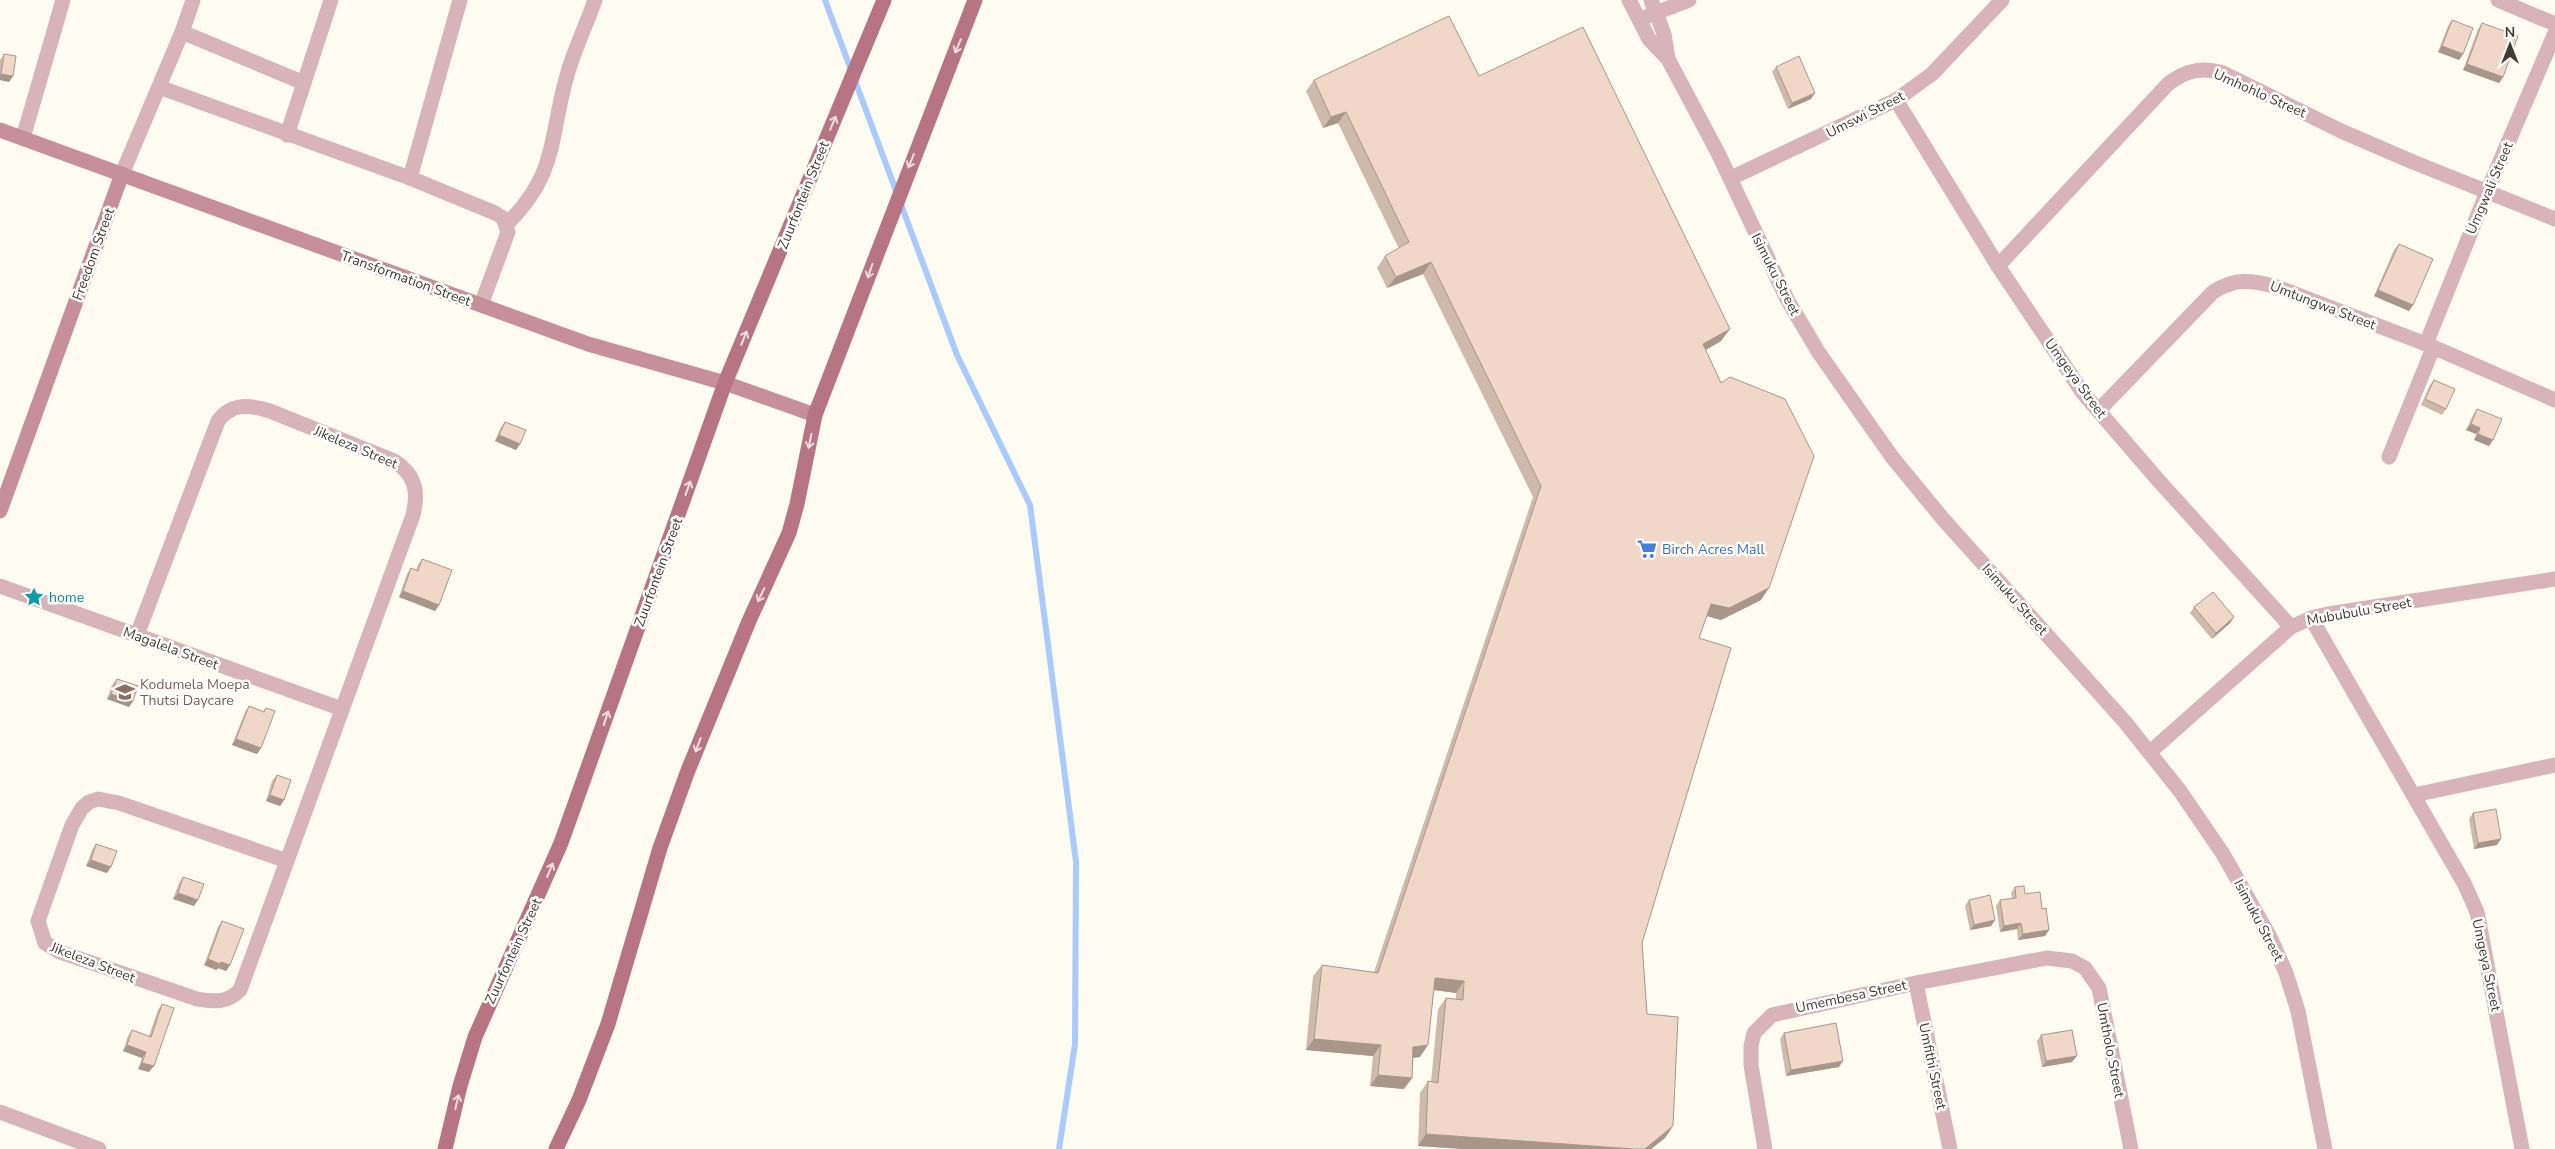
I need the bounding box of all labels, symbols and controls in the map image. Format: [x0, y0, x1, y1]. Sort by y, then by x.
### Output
north arrow [2485, 20, 2535, 70]
text: N [2505, 23, 2515, 42]
one-way arrow [953, 38, 962, 53]
street label: Umhohlo Street [2210, 65, 2309, 122]
street label: Umswi Street [1823, 87, 1908, 142]
one-way arrow [829, 116, 838, 131]
street label: Zuurfontein Street [773, 138, 834, 252]
street label: Umgwali Street [2461, 139, 2518, 237]
one-way arrow [906, 153, 916, 168]
street label: Freedom Street [68, 205, 119, 303]
street label: Isimuku Street [1747, 230, 1805, 319]
street label: Transformation Street [338, 246, 473, 311]
one-way arrow [865, 263, 874, 279]
street label: Umtungwa Street [2267, 277, 2379, 334]
one-way arrow [740, 331, 749, 346]
street label: Umgeya Street [2040, 335, 2111, 422]
street label: Jikeleza Street [310, 421, 401, 474]
one-way arrow [804, 432, 814, 448]
one-way arrow [684, 481, 693, 496]
street label: Zuurfontein Street [630, 515, 687, 629]
supermarket icon: Birch Acres Mall [1636, 538, 1658, 560]
place label: Birch Acres Mall [1662, 540, 1766, 559]
street label: Isimuku Street [1977, 560, 2052, 639]
place icon: home [23, 586, 45, 608]
one-way arrow [756, 587, 766, 602]
place label: home [49, 588, 84, 607]
street label: Mububulu Street [2305, 593, 2413, 630]
street label: Magalela Street [121, 622, 221, 675]
place label: Kodumela Moepa Thutsi Daycare [140, 675, 250, 710]
school or university icon: Kodumela Moepa Thutsi Daycare [114, 681, 136, 703]
one-way arrow [602, 710, 611, 726]
one-way arrow [693, 736, 702, 752]
one-way arrow [545, 863, 555, 878]
street label: Isimuku Street [2229, 876, 2288, 965]
street label: Zuurfontein Street [481, 895, 546, 1007]
street label: Umgeya Street [2467, 917, 2506, 1013]
street label: Jikeleza Street [47, 937, 138, 987]
street label: Umembesa Street [1794, 975, 1909, 1018]
street label: Umtholo Street [2092, 1001, 2129, 1099]
street label: Umfithi Street [1914, 1021, 1951, 1111]
one-way arrow [453, 1094, 462, 1110]

